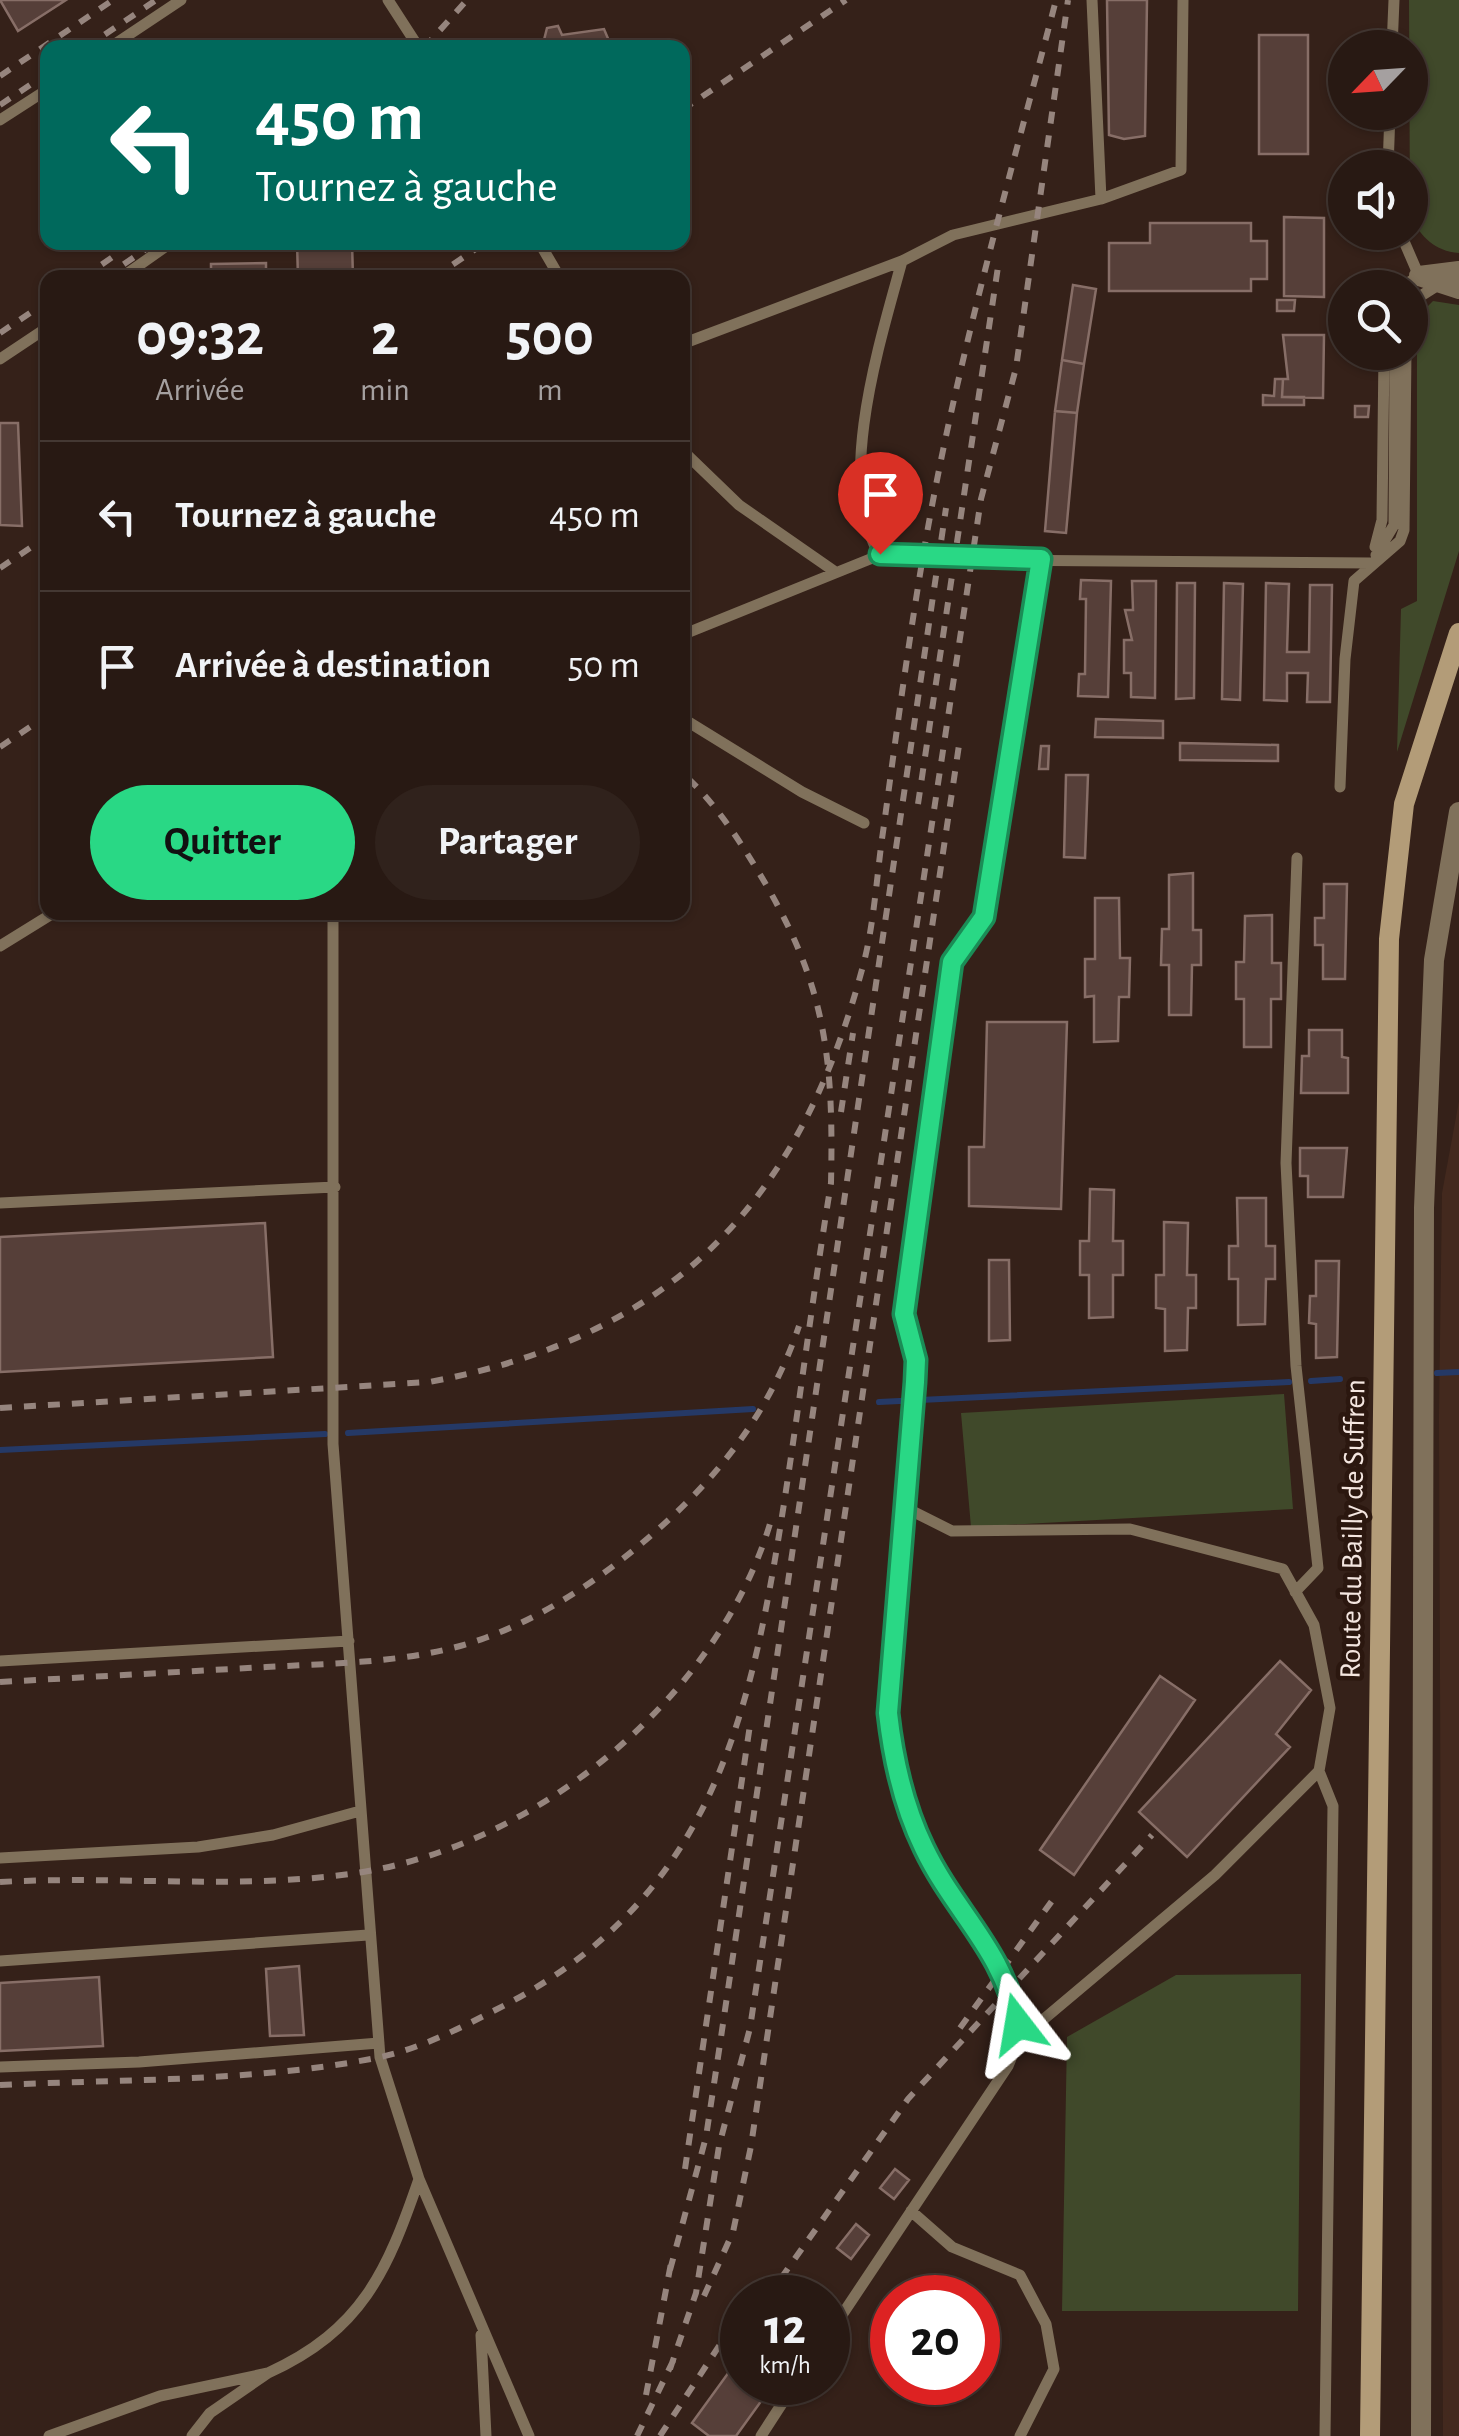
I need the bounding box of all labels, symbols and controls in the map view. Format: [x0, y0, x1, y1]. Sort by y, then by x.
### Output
north arrow [1328, 30, 1428, 130]
map controls [1328, 30, 1428, 370]
icon: left [90, 80, 220, 210]
text: 450 m [255, 83, 424, 153]
button: sound [1328, 150, 1428, 250]
text: Tournez à gauche [255, 165, 558, 210]
button: search [1328, 270, 1428, 370]
text: 09:32 [136, 306, 264, 366]
text: 2 [371, 306, 399, 366]
text: 500 [506, 306, 594, 366]
text: Arrivée [155, 374, 245, 406]
text: min [360, 374, 410, 406]
text: m [537, 374, 563, 406]
pin [838, 452, 923, 555]
icon: arrive [853, 467, 908, 522]
icon: left [90, 489, 145, 544]
text: Tournez à gauche [175, 497, 437, 535]
text: 450 m [549, 497, 640, 535]
icon: arrive [90, 639, 145, 694]
text: Arrivée à destination [175, 647, 491, 685]
text: 50 m [567, 647, 640, 685]
button: Quitter [90, 785, 355, 900]
button: Partager [375, 785, 640, 900]
street label: Route du Bailly de Suffren [1335, 1379, 1371, 1679]
position arrow [966, 1972, 1070, 2076]
speed limit sign: 20 [870, 2275, 1000, 2405]
text: 12 [764, 2303, 806, 2353]
text: km/h [759, 2353, 811, 2378]

